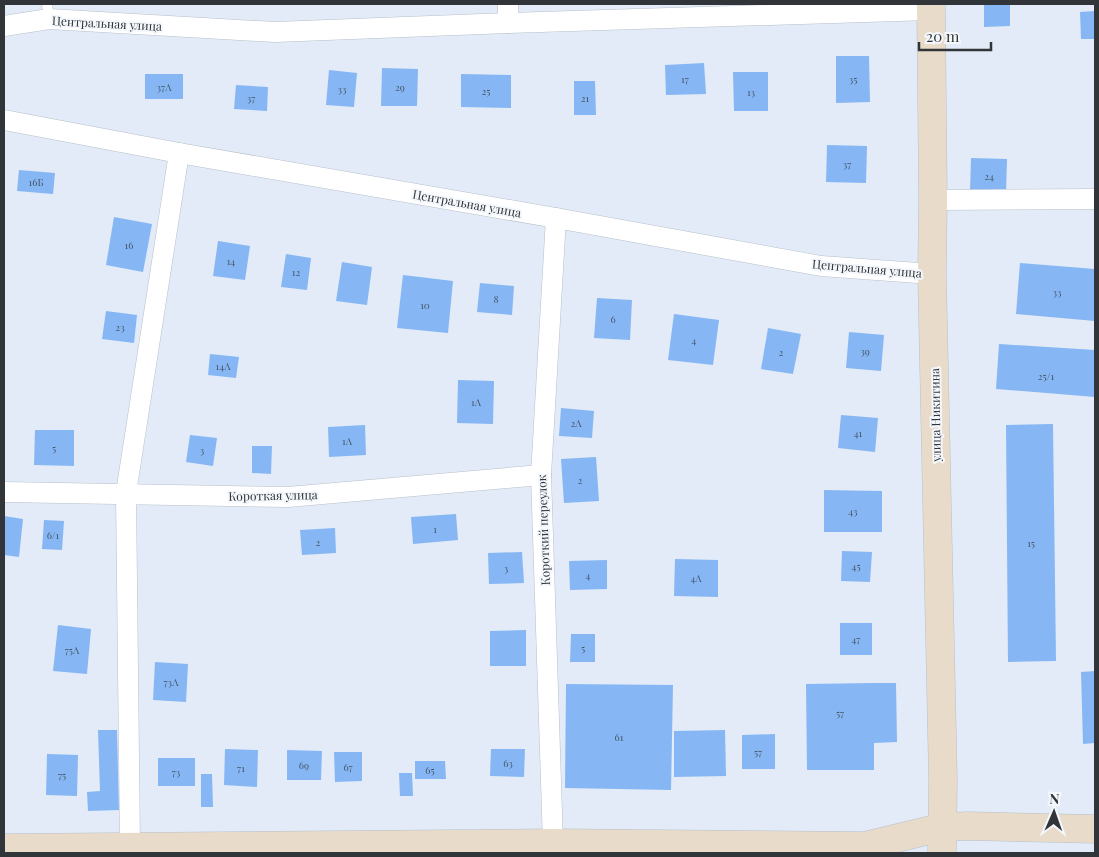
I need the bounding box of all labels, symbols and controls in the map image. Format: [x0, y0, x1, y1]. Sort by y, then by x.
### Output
street label: Центральная улица [52, 12, 162, 34]
scale bar [919, 20, 992, 52]
text: 20 m [926, 26, 960, 46]
house number: 17 [681, 72, 689, 86]
house number: 35 [849, 72, 857, 86]
house number: 37А [157, 80, 172, 94]
house number: 29 [395, 80, 405, 94]
house number: 33 [337, 82, 347, 96]
house number: 25 [482, 84, 490, 98]
house number: 13 [747, 85, 756, 99]
house number: 37 [247, 91, 255, 105]
house number: 21 [581, 91, 590, 105]
house number: 37 [843, 157, 851, 171]
house number: 24 [984, 169, 994, 183]
house number: 16Б [29, 175, 43, 189]
street label: Центральная улица [411, 186, 523, 220]
house number: 16 [125, 238, 133, 252]
house number: 14 [227, 254, 235, 268]
street label: Центральная улица [811, 255, 923, 281]
house number: 12 [292, 265, 300, 279]
house number: 33 [1052, 285, 1062, 299]
house number: 8 [493, 292, 499, 306]
house number: 10 [420, 298, 430, 312]
house number: 6 [610, 312, 616, 326]
house number: 23 [115, 320, 125, 334]
house number: 4 [692, 333, 697, 347]
house number: 39 [860, 344, 870, 358]
house number: 2 [779, 345, 784, 359]
house number: 14А [216, 359, 231, 373]
street label: улица Никитина [926, 368, 944, 463]
house number: 25/1 [1038, 369, 1054, 383]
house number: 1А [471, 395, 482, 409]
house number: 2А [570, 416, 582, 430]
house number: 41 [854, 426, 863, 440]
house number: 1А [342, 434, 353, 448]
house number: 5 [52, 441, 56, 455]
house number: 3 [200, 443, 205, 457]
house number: 2 [578, 473, 583, 487]
street label: Короткий переулок [533, 474, 553, 586]
street label: Короткая улица [228, 486, 318, 504]
house number: 43 [848, 504, 858, 518]
house number: 1 [433, 522, 437, 536]
house number: 6/1 [47, 528, 60, 542]
house number: 2 [316, 535, 321, 549]
house number: 15 [1027, 536, 1035, 550]
house number: 45 [851, 559, 861, 573]
house number: 3 [504, 561, 509, 575]
house number: 4 [586, 568, 591, 582]
house number: 4А [690, 571, 702, 585]
house number: 47 [852, 632, 860, 646]
house number: 5 [581, 641, 585, 655]
house number: 75А [65, 643, 80, 657]
house number: 73А [164, 675, 179, 689]
house number: 57 [836, 706, 844, 720]
house number: 61 [615, 730, 624, 744]
house number: 57 [754, 745, 762, 759]
house number: 63 [503, 756, 513, 770]
house number: 69 [299, 758, 309, 772]
house number: 67 [343, 760, 353, 774]
house number: 71 [237, 761, 245, 775]
house number: 65 [425, 763, 435, 777]
house number: 73 [172, 765, 181, 779]
house number: 75 [58, 768, 66, 782]
north arrow [1029, 787, 1079, 837]
text: N [1049, 789, 1060, 808]

